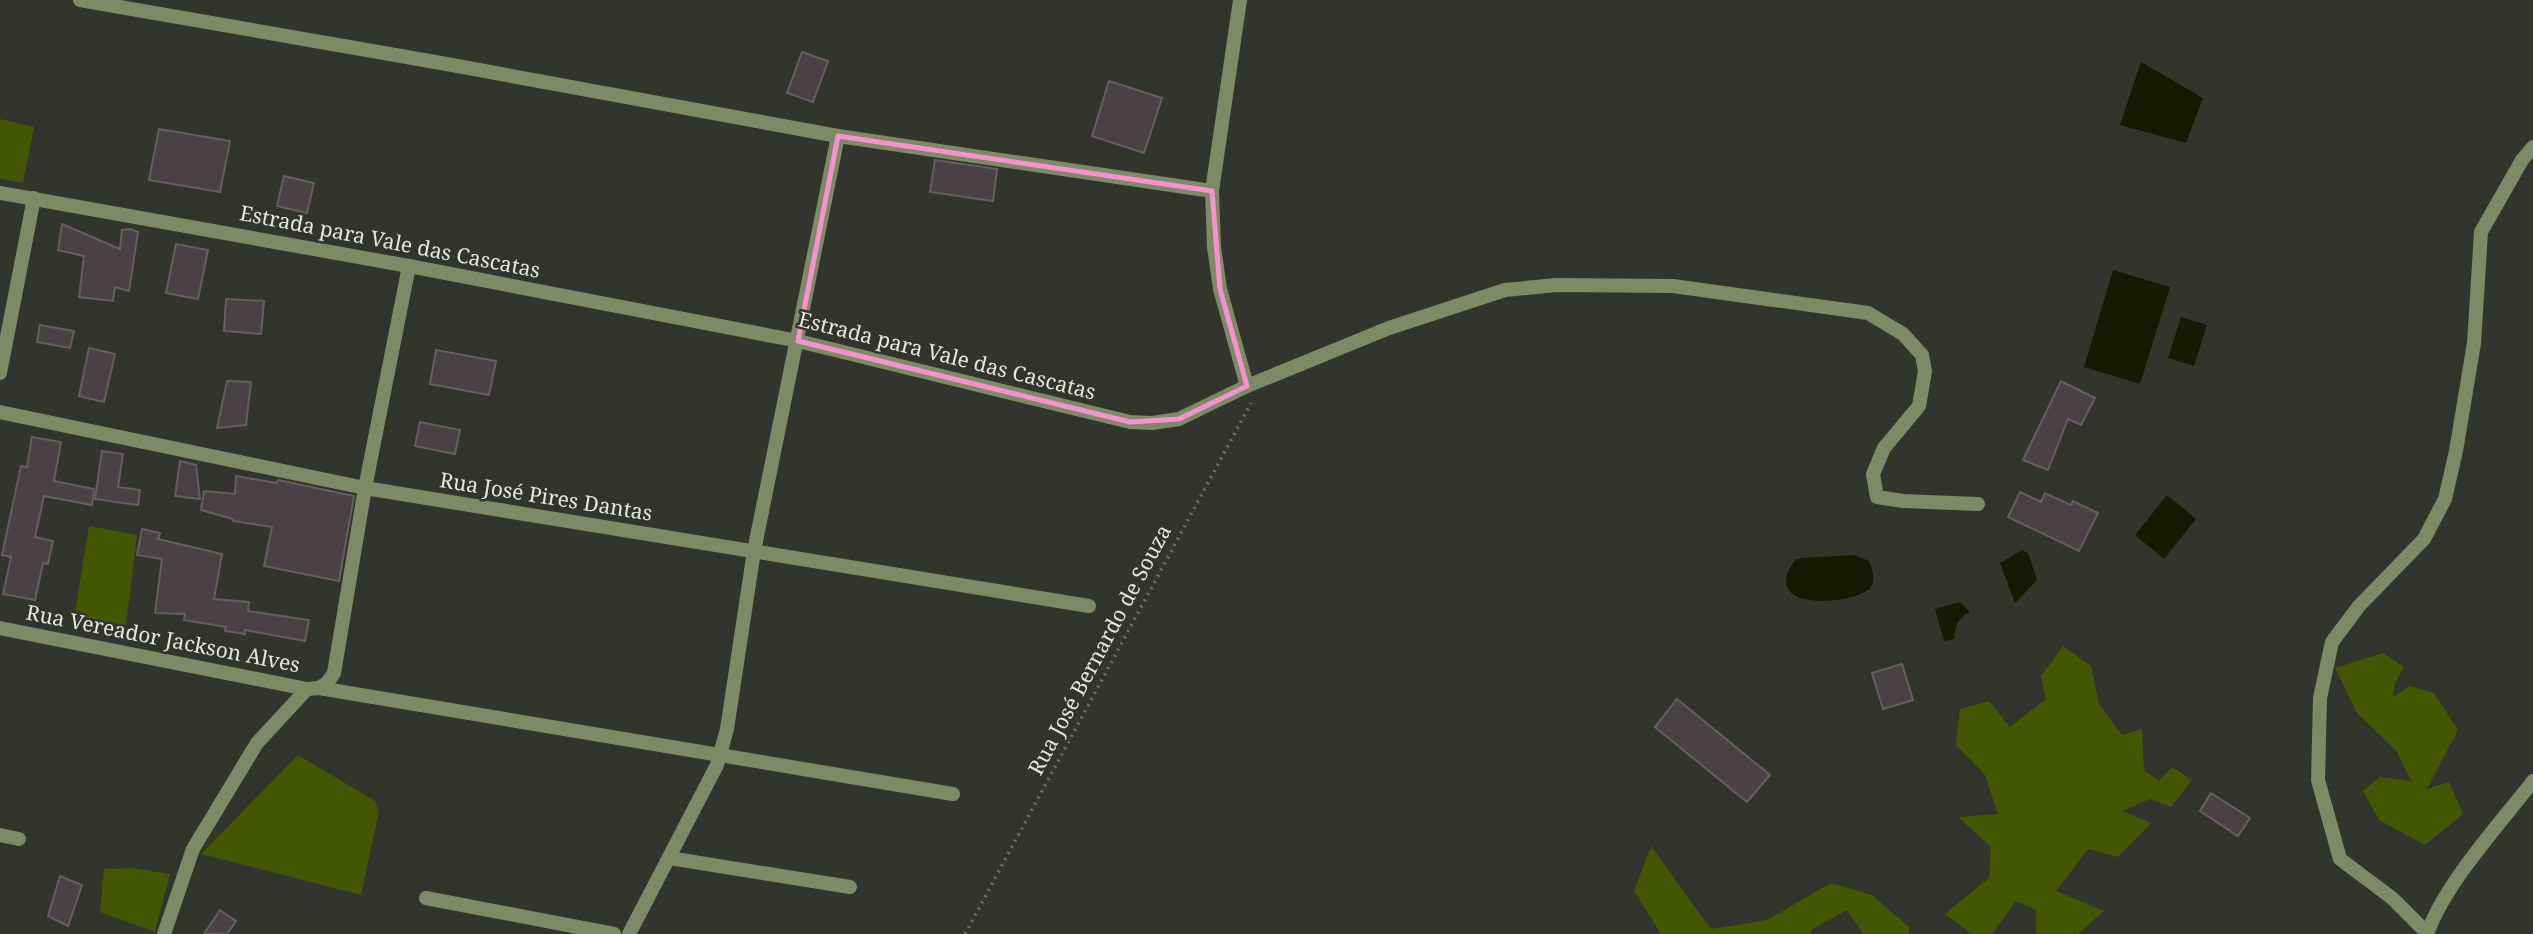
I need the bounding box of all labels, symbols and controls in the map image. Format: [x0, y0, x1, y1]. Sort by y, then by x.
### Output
street label: Estrada para Vale das Cascatas [238, 198, 543, 284]
street label: Estrada para Vale das Cascatas [796, 304, 1099, 406]
street label: Rua José Pires Dantas [438, 465, 655, 527]
street label: Rua José Bernardo de Souza [1021, 519, 1177, 780]
street label: Rua Vereador Jackson Alves [24, 598, 303, 678]

